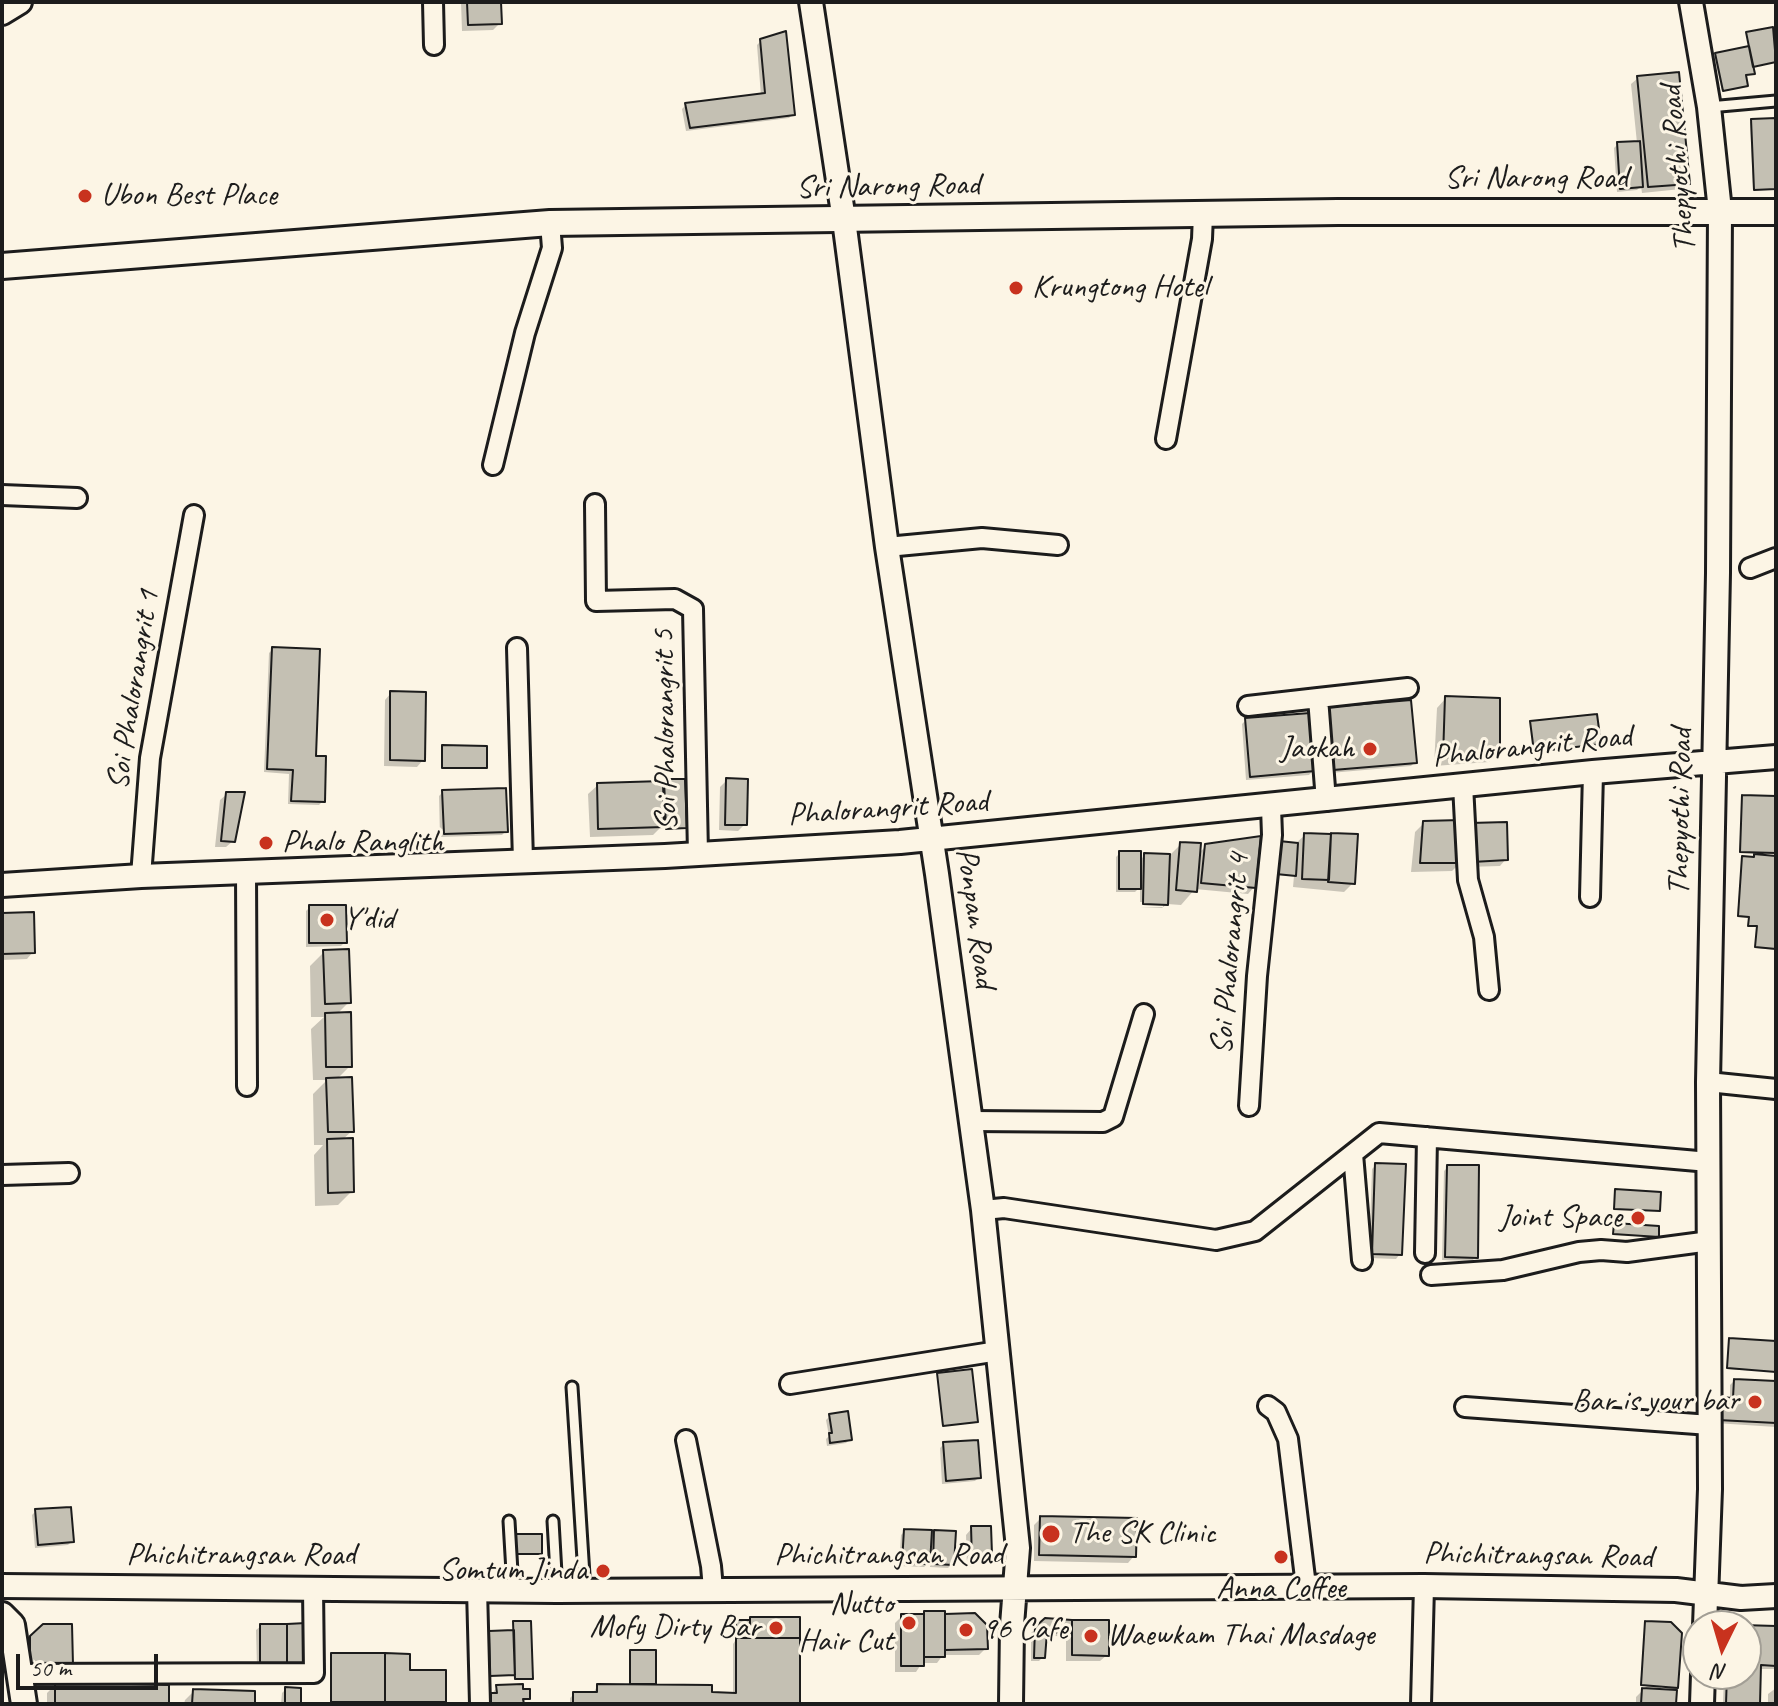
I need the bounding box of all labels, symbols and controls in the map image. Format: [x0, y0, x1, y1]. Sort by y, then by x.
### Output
street label: Thepyothi Road [1653, 84, 1705, 254]
street label: Sri Narong Road [1444, 160, 1628, 198]
street label: Sri Narong Road [796, 166, 980, 208]
place label: Ubon Best Place [101, 177, 277, 215]
marker: Ubon Best Place [76, 187, 94, 205]
place label: Krungtong Hotel [1032, 269, 1208, 307]
marker: Krungtong Hotel [1007, 279, 1025, 297]
street label: Soi Phalorangrit 1 [99, 587, 169, 793]
street label: Soi Phalorangrit 5 [645, 629, 687, 831]
street label: Phalorangrit Road [1430, 717, 1634, 777]
street label: Thepyothi Road [1660, 728, 1702, 896]
place label: Jaokah [1280, 730, 1354, 768]
marker: Jaokah [1361, 740, 1379, 758]
street label: Phalorangrit Road [787, 783, 989, 835]
place label: Phalo Ranglith [282, 824, 444, 862]
marker: Phalo Ranglith [257, 834, 275, 852]
street label: Ponpan Road [946, 846, 1004, 990]
street label: Soi Phalorangrit 4 [1203, 852, 1259, 1056]
place label: Y'did [343, 901, 394, 939]
marker: Y'did [318, 911, 336, 929]
place label: Joint Space [1499, 1199, 1622, 1237]
marker: Joint Space [1629, 1209, 1647, 1227]
place label: Bar is your bar [1572, 1383, 1739, 1421]
marker: Bar is your bar [1746, 1393, 1764, 1411]
place label: The SK Clinic [1069, 1515, 1216, 1553]
marker: The SK Clinic [1040, 1523, 1062, 1545]
street label: Phichitrangsan Road [1423, 1535, 1653, 1577]
street label: Phichitrangsan Road [126, 1537, 356, 1575]
street label: Phichitrangsan Road [774, 1537, 1004, 1575]
marker: Anna Coffee [1272, 1548, 1290, 1566]
place label: Somtum Jinda [439, 1552, 587, 1590]
marker: Somtum Jinda [594, 1562, 612, 1580]
place label: Anna Coffee [1216, 1570, 1346, 1608]
place label: Nutto Hair Cut [799, 1586, 893, 1661]
place label: Mofy Dirty Bar [590, 1609, 760, 1647]
north arrow [1682, 1610, 1762, 1690]
place label: 96 Cafe [982, 1611, 1067, 1649]
marker: Nutto Hair Cut [900, 1614, 918, 1632]
place label: Waewkam Thai Masdage [1107, 1617, 1374, 1655]
marker: Mofy Dirty Bar [767, 1619, 785, 1637]
marker: 96 Cafe [957, 1621, 975, 1639]
marker: Waewkam Thai Masdage [1082, 1627, 1100, 1645]
scale bar [20, 1638, 162, 1688]
text: 50 m [30, 1653, 71, 1683]
text: N [1712, 1657, 1728, 1686]

